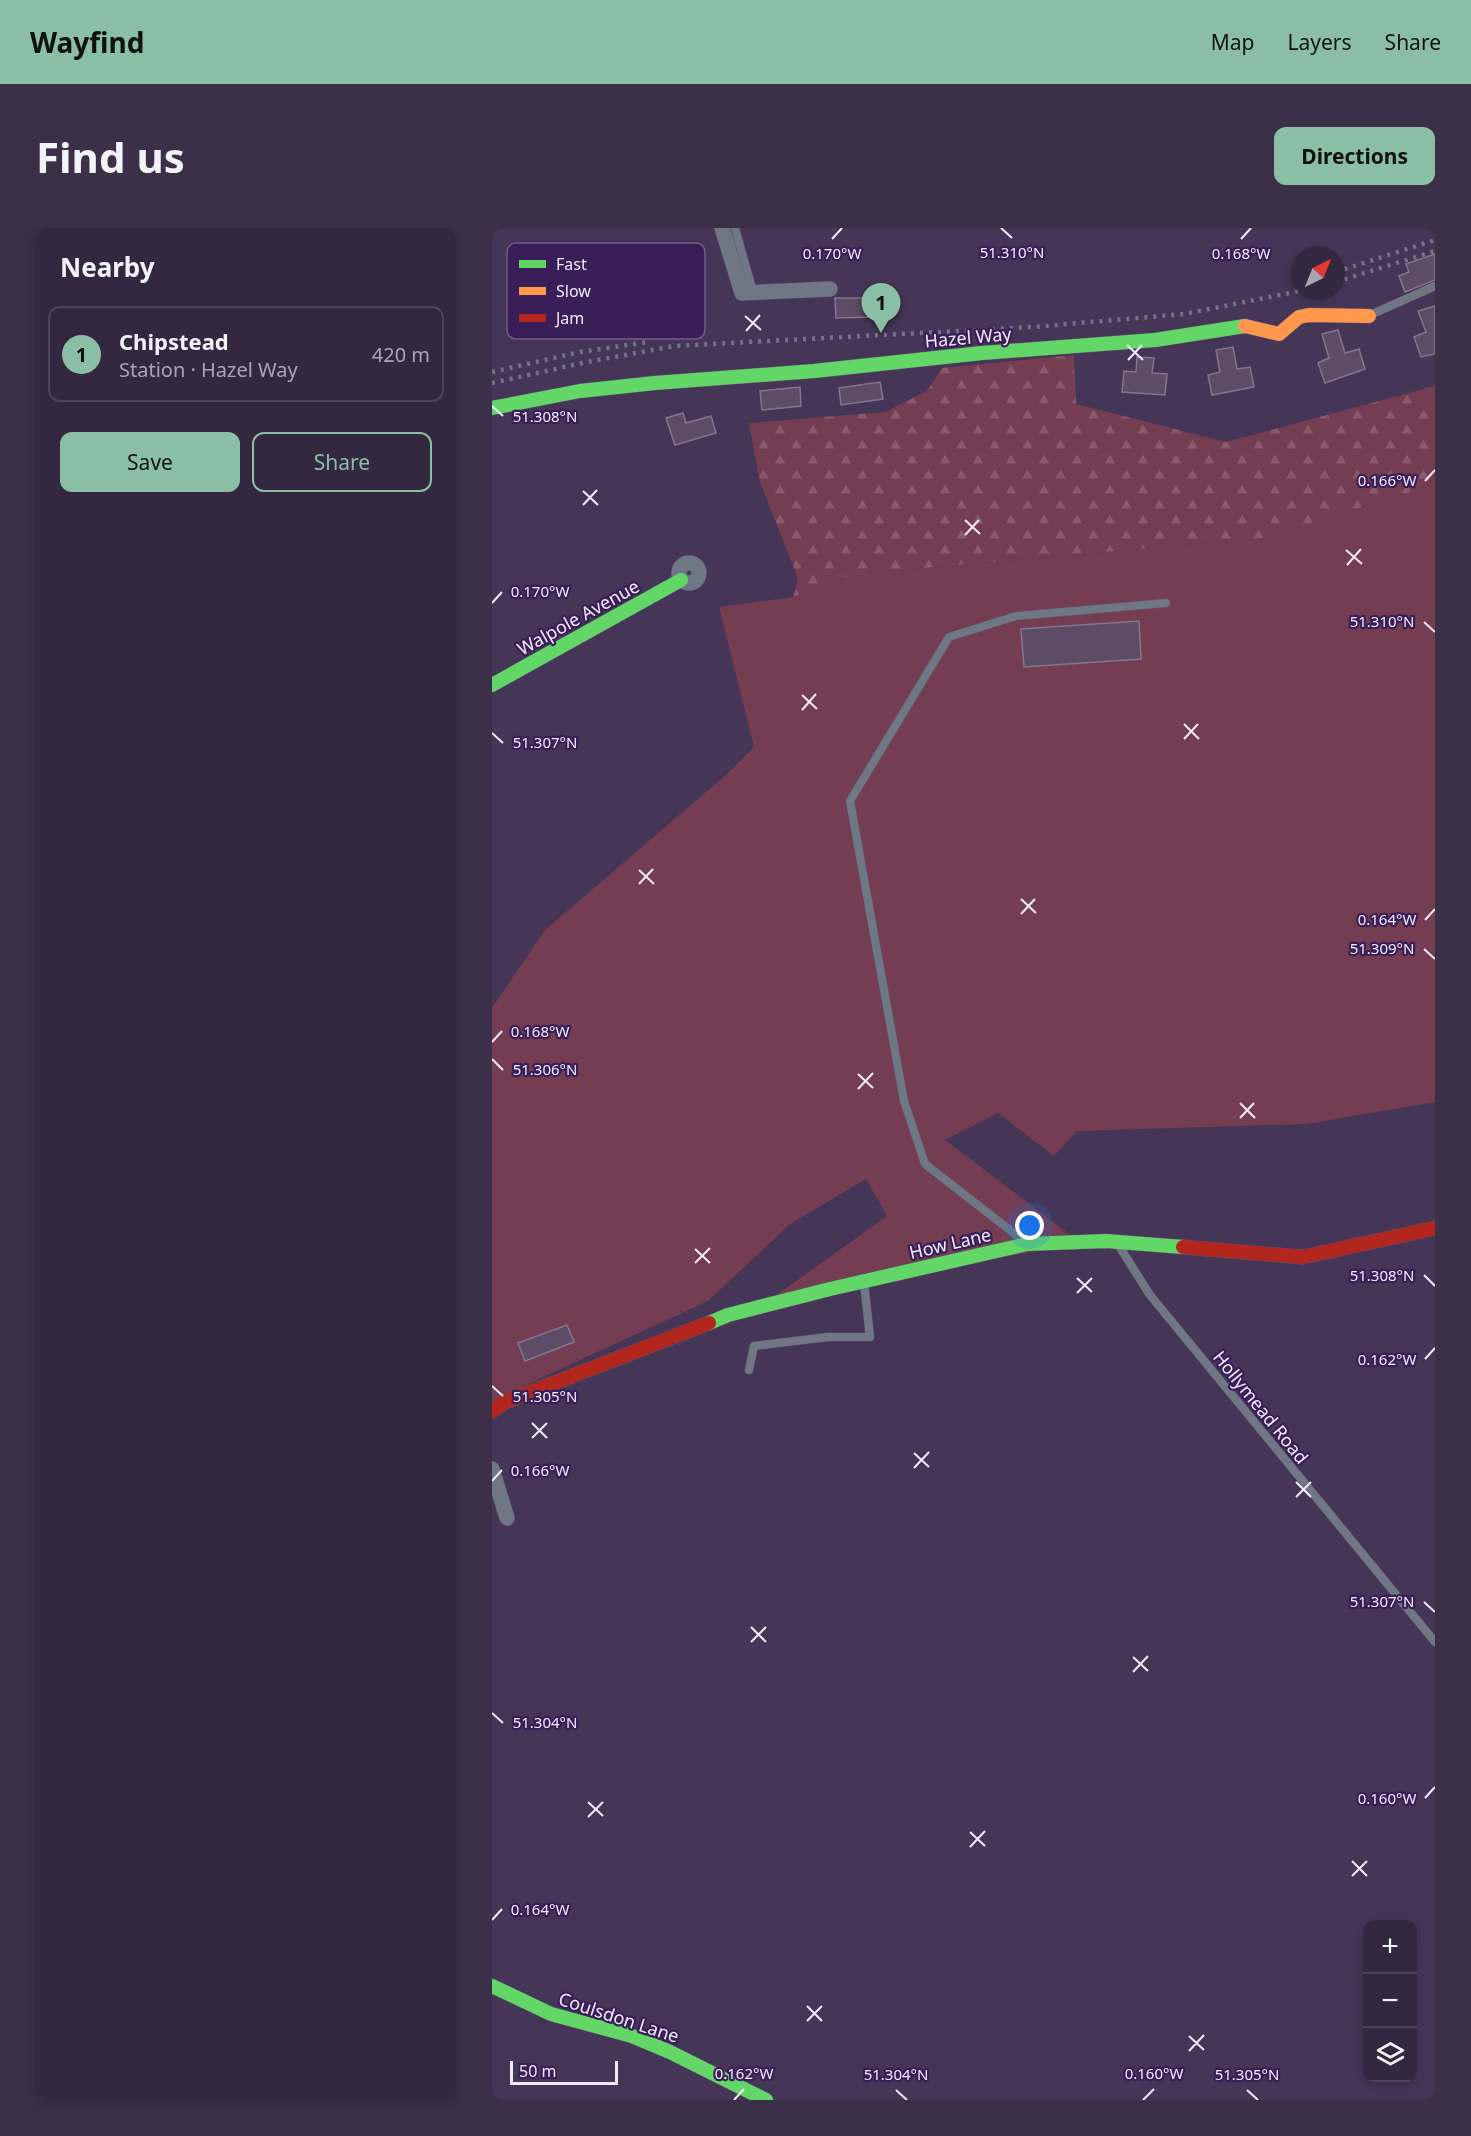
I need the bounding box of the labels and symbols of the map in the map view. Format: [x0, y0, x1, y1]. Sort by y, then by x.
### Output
text: 51.310°N [980, 242, 1044, 262]
legend [507, 243, 705, 339]
text: 0.170°W [803, 243, 861, 263]
text: 0.168°W [1212, 243, 1270, 263]
north arrow [1291, 246, 1345, 300]
text: Fast [556, 253, 587, 275]
text: Slow [556, 280, 591, 302]
pin: 1 [862, 284, 900, 333]
text: Jam [554, 307, 584, 329]
street label: Hazel Way [924, 321, 1013, 353]
text: 51.308°N [513, 406, 577, 426]
text: 0.166°W [1358, 470, 1416, 490]
street label: Walpole Avenue [513, 574, 643, 660]
text: 0.170°W [511, 581, 569, 601]
text: 51.310°N [1350, 611, 1414, 631]
text: 51.307°N [513, 732, 577, 752]
text: 0.164°W [1358, 909, 1416, 929]
text: 51.309°N [1350, 938, 1414, 958]
text: 0.168°W [511, 1021, 569, 1041]
text: 51.306°N [513, 1059, 577, 1079]
your location [1015, 1211, 1044, 1240]
street label: How Lane [907, 1222, 993, 1264]
text: 51.308°N [1350, 1265, 1414, 1285]
street label: Hollymead Road [1208, 1346, 1314, 1468]
text: 0.162°W [1358, 1349, 1416, 1369]
text: 51.305°N [513, 1386, 577, 1406]
text: 0.166°W [511, 1460, 569, 1480]
text: 51.307°N [1350, 1591, 1414, 1611]
text: 51.304°N [513, 1712, 577, 1732]
text: 0.160°W [1358, 1788, 1416, 1808]
text: 0.164°W [511, 1899, 569, 1919]
street label: Coulsdon Lane [556, 1986, 682, 2048]
scale bar [510, 2058, 618, 2086]
text: 0.162°W [715, 2063, 773, 2083]
text: 0.160°W [1125, 2063, 1183, 2083]
text: 51.304°N [864, 2064, 928, 2084]
text: 51.305°N [1215, 2064, 1279, 2084]

